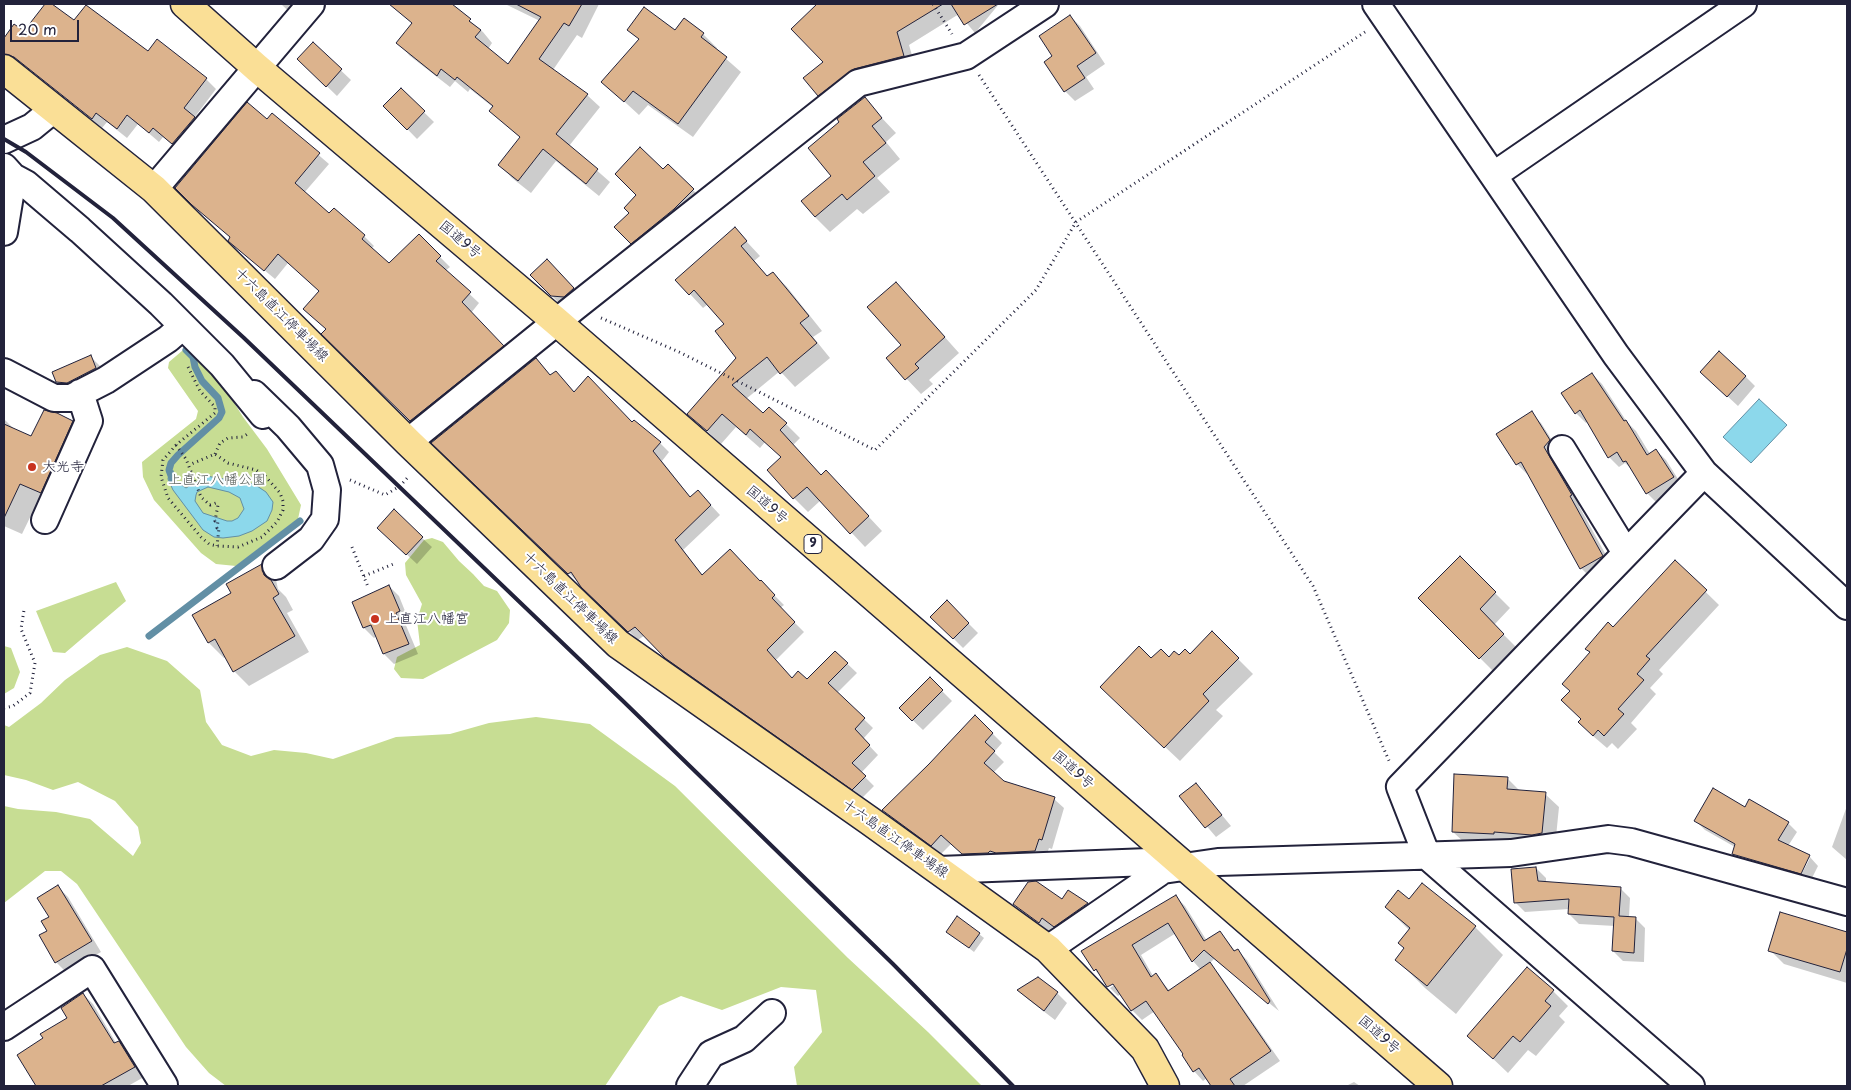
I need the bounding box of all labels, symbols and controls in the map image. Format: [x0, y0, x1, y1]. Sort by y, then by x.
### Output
scale bar [12, 10, 81, 42]
text: 20 m [18, 17, 57, 40]
street label: 国道9号 [435, 217, 485, 263]
street label: 十六島直江停車場線 [231, 265, 331, 365]
place label: 大光寺 [42, 459, 84, 475]
marker: 大光寺 [26, 461, 38, 473]
park label: 上直江八幡公園 [168, 472, 266, 488]
street label: 国道9号 [743, 482, 791, 528]
road number: 9 [804, 534, 822, 554]
street label: 十六島直江停車場線 [519, 548, 621, 648]
place label: 上直江八幡宮 [385, 611, 469, 627]
marker: 上直江八幡宮 [369, 613, 381, 625]
street label: 国道9号 [1049, 747, 1097, 793]
street label: 十六島直江停車場線 [839, 796, 951, 882]
street label: 国道9号 [1355, 1012, 1403, 1058]

